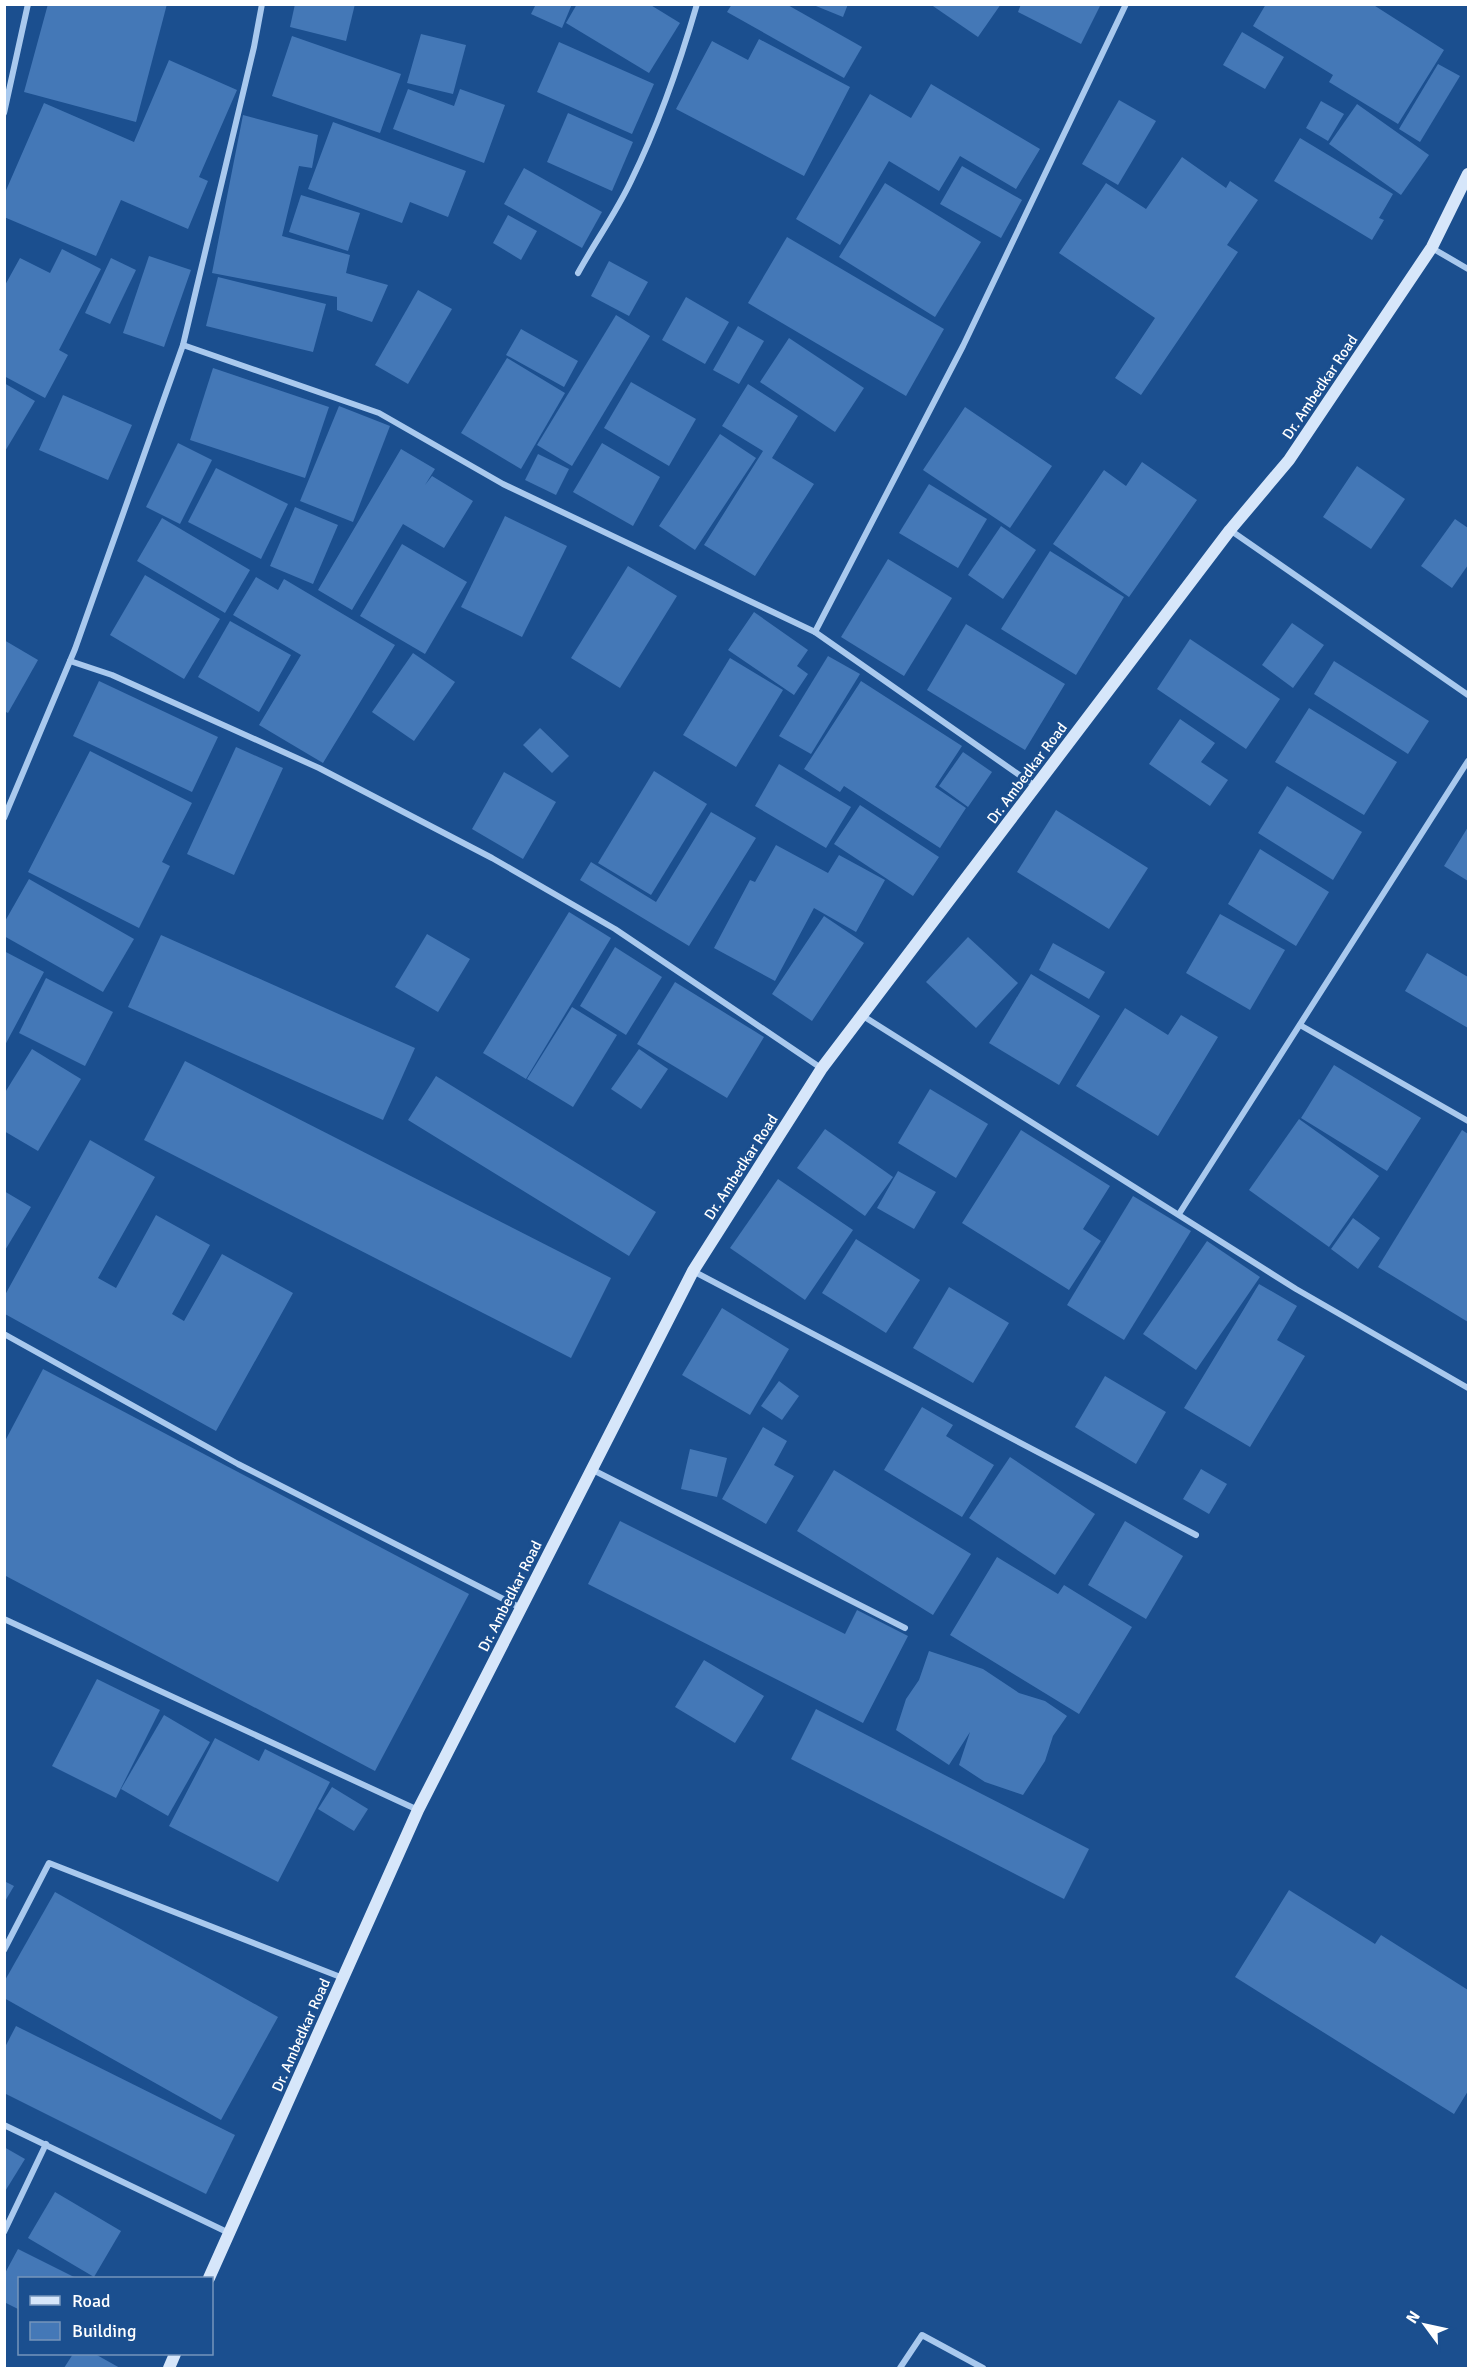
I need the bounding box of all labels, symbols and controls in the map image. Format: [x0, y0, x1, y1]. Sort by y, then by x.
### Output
street label: Dr. Ambedkar Road [1278, 331, 1362, 443]
street label: Dr. Ambedkar Road [983, 719, 1071, 827]
street label: Dr. Ambedkar Road [700, 1111, 782, 1223]
street label: Dr. Ambedkar Road [474, 1538, 546, 1654]
street label: Dr. Ambedkar Road [268, 1976, 334, 2094]
legend [18, 2277, 213, 2355]
text: Road [72, 2290, 111, 2312]
north arrow [1395, 2295, 1455, 2355]
text: N [1402, 2307, 1425, 2327]
text: Building [72, 2320, 136, 2342]

